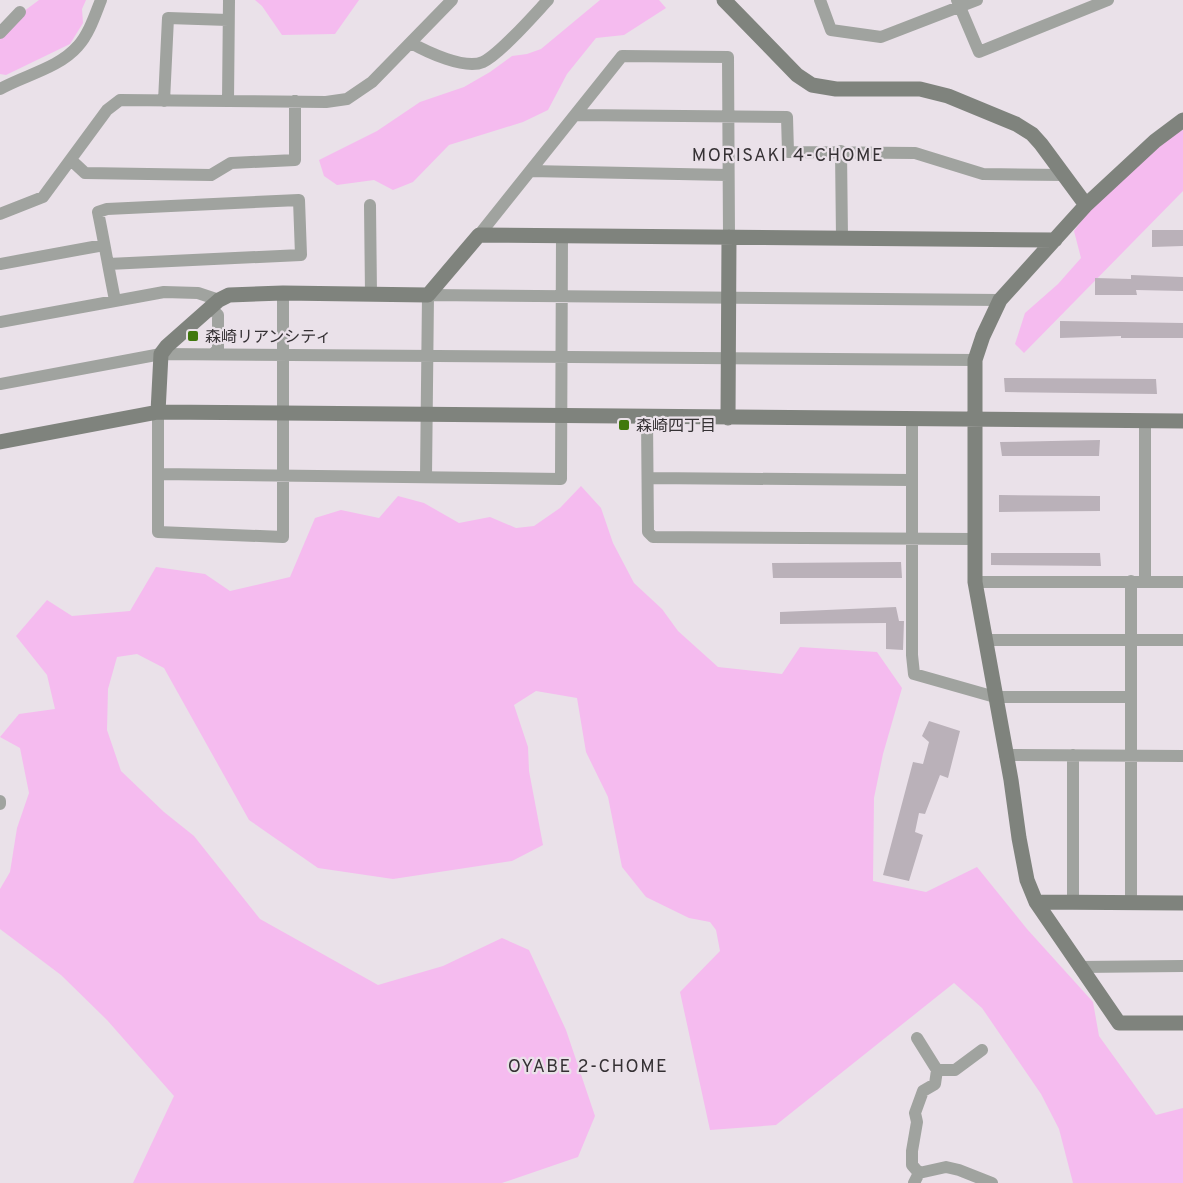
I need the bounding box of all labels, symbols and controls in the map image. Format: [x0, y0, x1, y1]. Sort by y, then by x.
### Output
district label: MORISAKI 4-CHOME [692, 145, 884, 168]
place label: 森崎リアンシティ [205, 328, 331, 348]
marker: 森崎リアンシティ [186, 329, 200, 343]
place label: 森崎四丁目 [636, 417, 716, 437]
marker: 森崎四丁目 [617, 418, 631, 432]
district label: OYABE 2-CHOME [508, 1056, 668, 1079]

